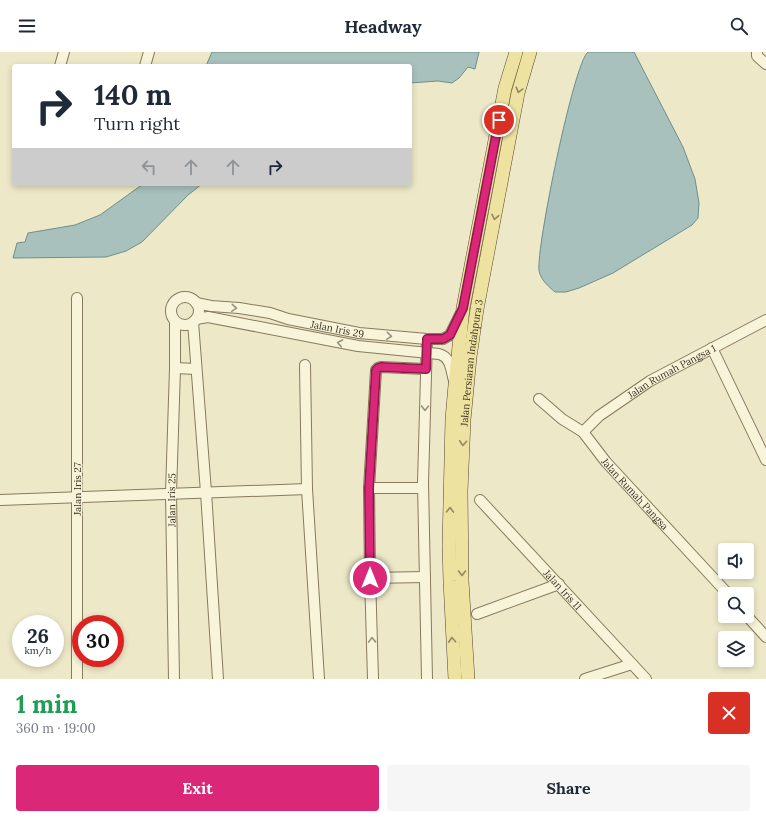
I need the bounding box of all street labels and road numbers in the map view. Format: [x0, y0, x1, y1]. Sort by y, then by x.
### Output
street label: Jalan Persiaran Indahpura 3 [458, 298, 486, 428]
street label: Jalan Iris 29 [308, 317, 365, 340]
street label: Jalan Rumah Pangsa 1 [624, 341, 718, 402]
street label: Jalan Rumah Pangsa [598, 455, 671, 532]
street label: Jalan Iris 27 [71, 462, 84, 516]
street label: Jalan Iris 25 [165, 473, 179, 528]
street label: Jalan Iris 11 [540, 566, 585, 613]

